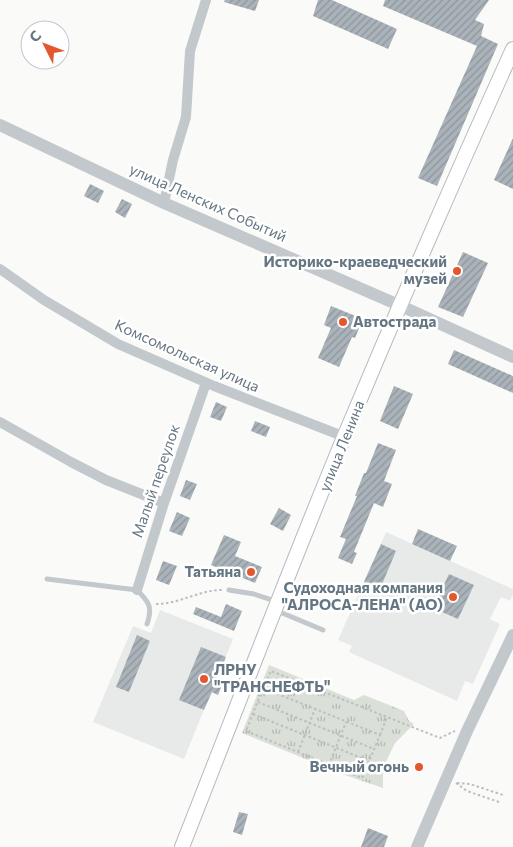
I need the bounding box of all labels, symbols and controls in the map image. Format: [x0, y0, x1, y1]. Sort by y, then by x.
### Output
north arrow [20, 20, 70, 70]
text: С [25, 27, 44, 45]
street label: улица Ленских Событий [127, 159, 290, 245]
place label: Историко-краеведческий музей [263, 252, 447, 287]
marker: Историко-краеведческий музей [451, 265, 463, 277]
place label: Автострада [353, 312, 436, 330]
street label: Комсомольская улица [112, 315, 262, 395]
marker: Автострада [337, 316, 349, 328]
street label: улица Ленина [315, 397, 368, 494]
street label: Малый переулок [127, 422, 183, 540]
place label: Татьяна [184, 562, 241, 580]
marker: Татьяна [245, 566, 257, 578]
place label: Судоходная компания "АЛРОСА-ЛЕНА" (АО) [281, 578, 443, 613]
marker: Судоходная компания "АЛРОСА-ЛЕНА" (АО) [447, 591, 459, 603]
place label: ЛРНУ "ТРАНСНЕФТЬ" [214, 660, 331, 695]
marker: ЛРНУ "ТРАНСНЕФТЬ" [198, 673, 210, 685]
place label: Вечный огонь [310, 757, 409, 775]
marker: Вечный огонь [413, 761, 425, 773]

